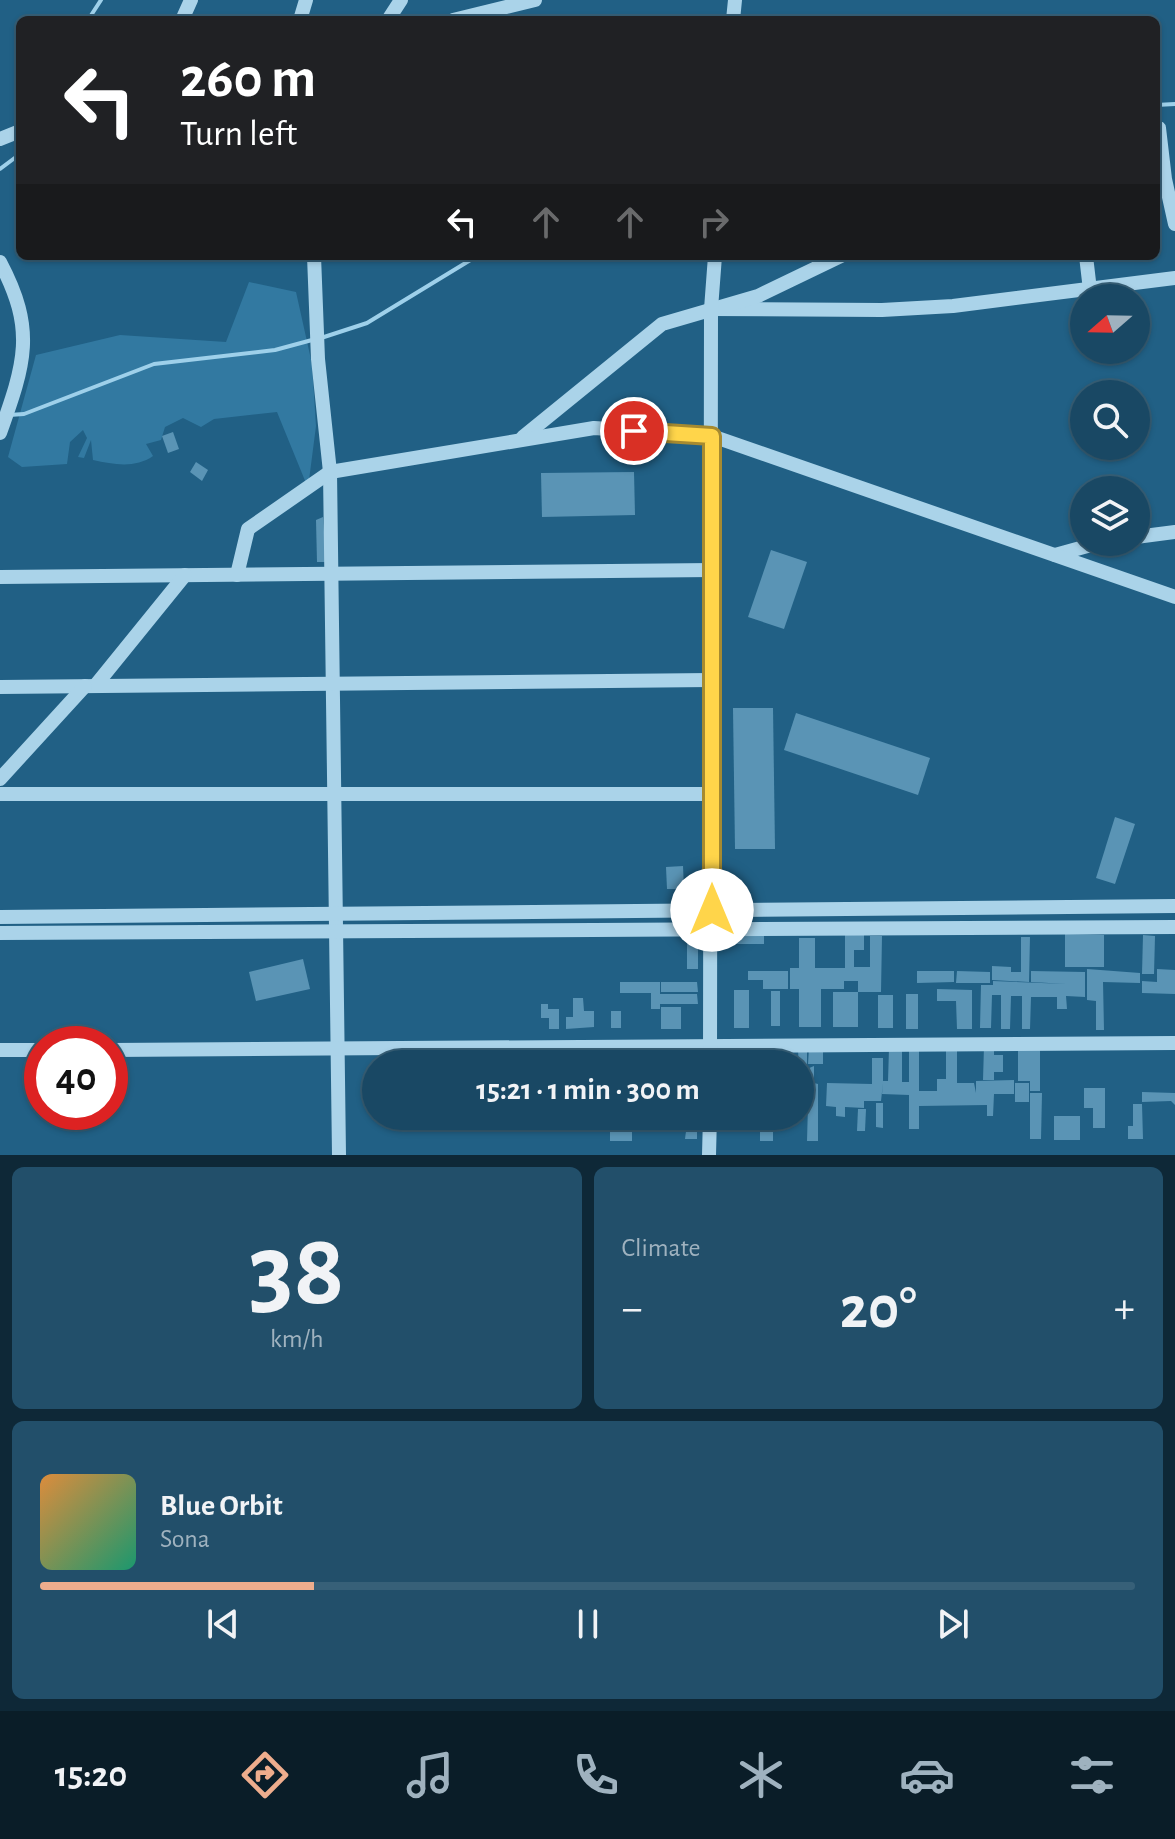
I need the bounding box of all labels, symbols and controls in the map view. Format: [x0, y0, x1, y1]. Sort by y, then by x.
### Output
icon: left [48, 48, 152, 152]
text: 260 m [180, 51, 316, 107]
text: Turn left [180, 116, 297, 152]
icon: left [440, 200, 484, 244]
icon: ahead [524, 200, 568, 244]
icon: ahead [608, 200, 652, 244]
icon: right [692, 200, 736, 244]
north arrow [1070, 284, 1150, 364]
map controls [1070, 284, 1150, 556]
button: search [1070, 380, 1150, 460]
pin [600, 397, 668, 465]
icon: arrive [612, 409, 656, 453]
button: layers [1070, 476, 1150, 556]
position arrow [670, 868, 754, 952]
speed limit sign: 40 [24, 1026, 128, 1130]
text: 15:21 · 1 min · 300 m [476, 1075, 700, 1105]
text: 38 [249, 1220, 345, 1324]
text: Climate [622, 1235, 700, 1261]
text: 20° [840, 1279, 917, 1339]
text: − [622, 1287, 643, 1331]
text: + [1114, 1287, 1135, 1331]
text: km/h [270, 1326, 324, 1352]
text: Blue Orbit [160, 1491, 283, 1521]
text: Sona [160, 1526, 210, 1552]
icon: previous [201, 1602, 245, 1646]
icon: pause [566, 1602, 610, 1646]
icon: next [931, 1602, 975, 1646]
icon: directions [237, 1747, 293, 1803]
icon: music [402, 1747, 458, 1803]
icon: phone [568, 1747, 624, 1803]
icon: climate [733, 1747, 789, 1803]
icon: car [899, 1747, 955, 1803]
icon: filters [1064, 1747, 1120, 1803]
text: 15:20 [55, 1757, 127, 1793]

